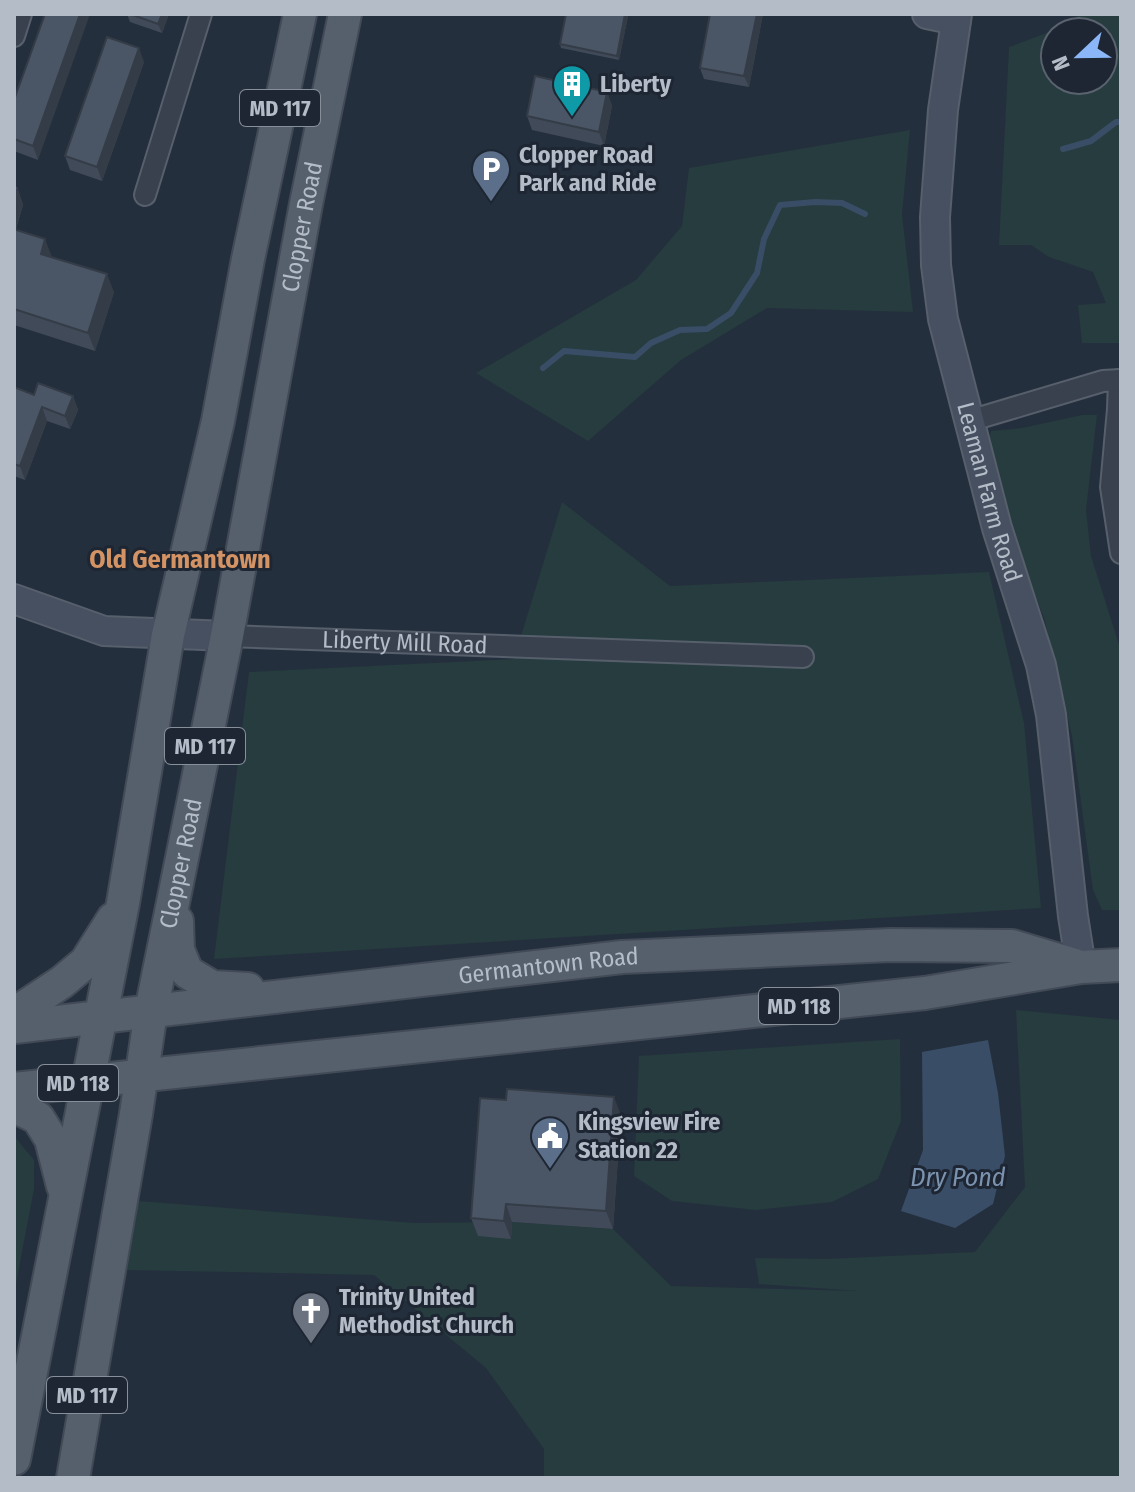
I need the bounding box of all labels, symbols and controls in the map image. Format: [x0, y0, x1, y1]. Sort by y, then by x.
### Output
north arrow [1039, 16, 1119, 96]
text: N [1046, 52, 1076, 74]
building icon: Liberty [551, 63, 593, 118]
place label: Liberty [600, 70, 672, 98]
road number: MD 117 [240, 90, 320, 126]
place label: Clopper Road Park and Ride [519, 141, 656, 197]
parking icon: Clopper Road Park and Ride [470, 148, 512, 203]
street label: Clopper Road [276, 159, 328, 294]
street label: Leaman Farm Road [951, 399, 1027, 586]
district label: Old Germantown [89, 544, 271, 575]
street label: Liberty Mill Road [322, 625, 488, 659]
road number: MD 117 [165, 728, 245, 764]
street label: Clopper Road [154, 796, 208, 931]
street label: Germantown Road [457, 942, 639, 990]
road number: MD 118 [759, 988, 839, 1024]
road number: MD 118 [38, 1065, 118, 1101]
place label: Kingsview Fire Station 22 [578, 1108, 720, 1164]
public building icon: Kingsview Fire Station 22 [529, 1115, 571, 1170]
water label: Dry Pond [910, 1162, 1006, 1193]
place label: Trinity United Methodist Church [339, 1283, 514, 1339]
church icon: Trinity United Methodist Church [290, 1290, 332, 1345]
road number: MD 117 [47, 1377, 127, 1413]

